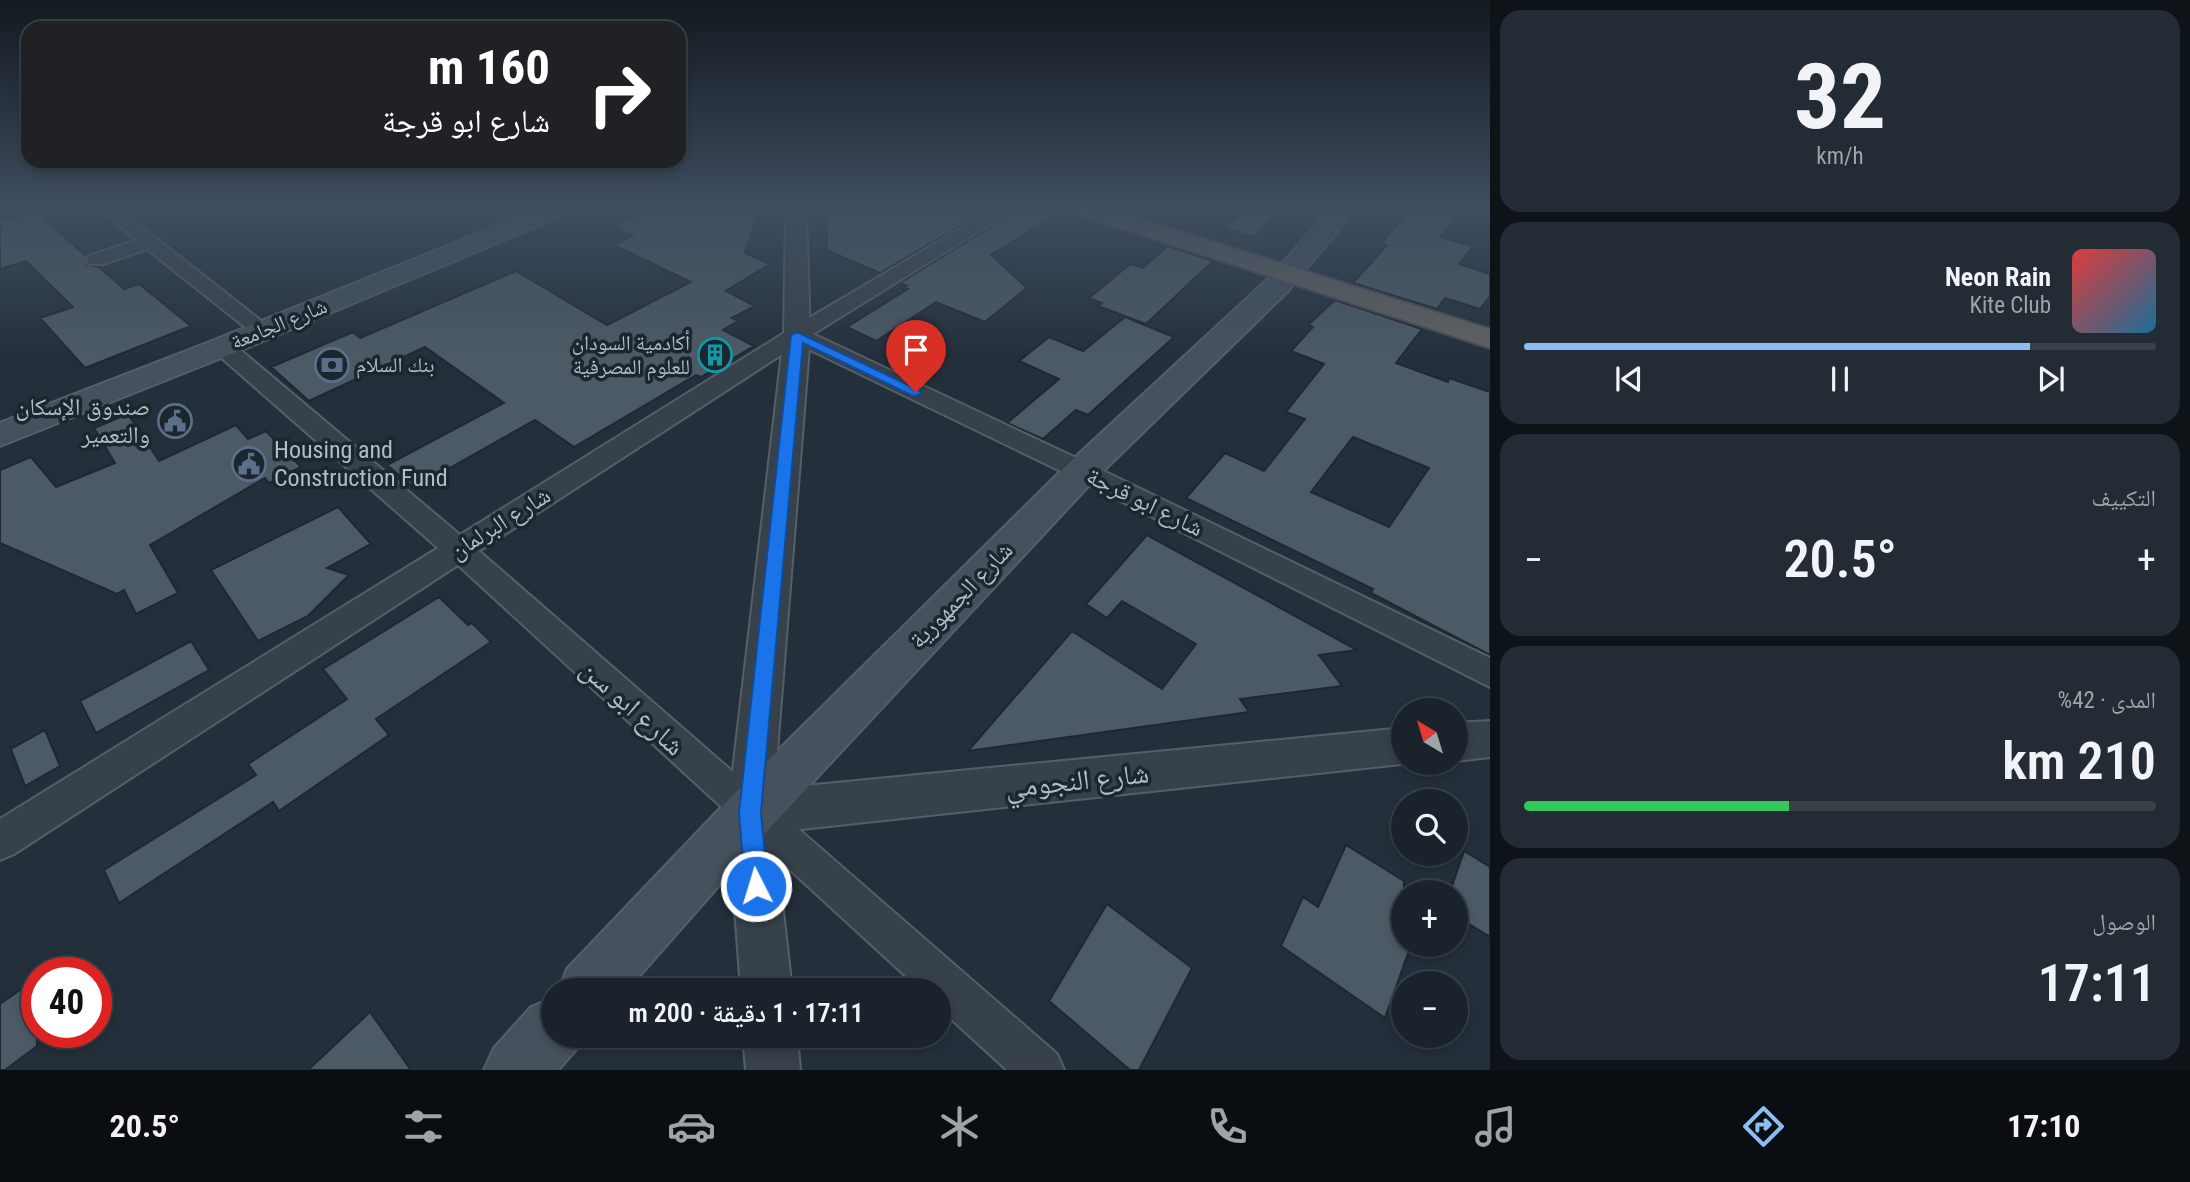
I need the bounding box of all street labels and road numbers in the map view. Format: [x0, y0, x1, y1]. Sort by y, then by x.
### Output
street label: شارع الجامعة [228, 294, 331, 355]
street label: شارع ابو قرجة [1082, 462, 1208, 543]
street label: شارع البرلمان [444, 481, 556, 566]
street label: شارع الجمهورية [903, 536, 1019, 655]
street label: شارع ابو سن [573, 652, 691, 763]
street label: شارع النجومي [1004, 757, 1151, 811]

